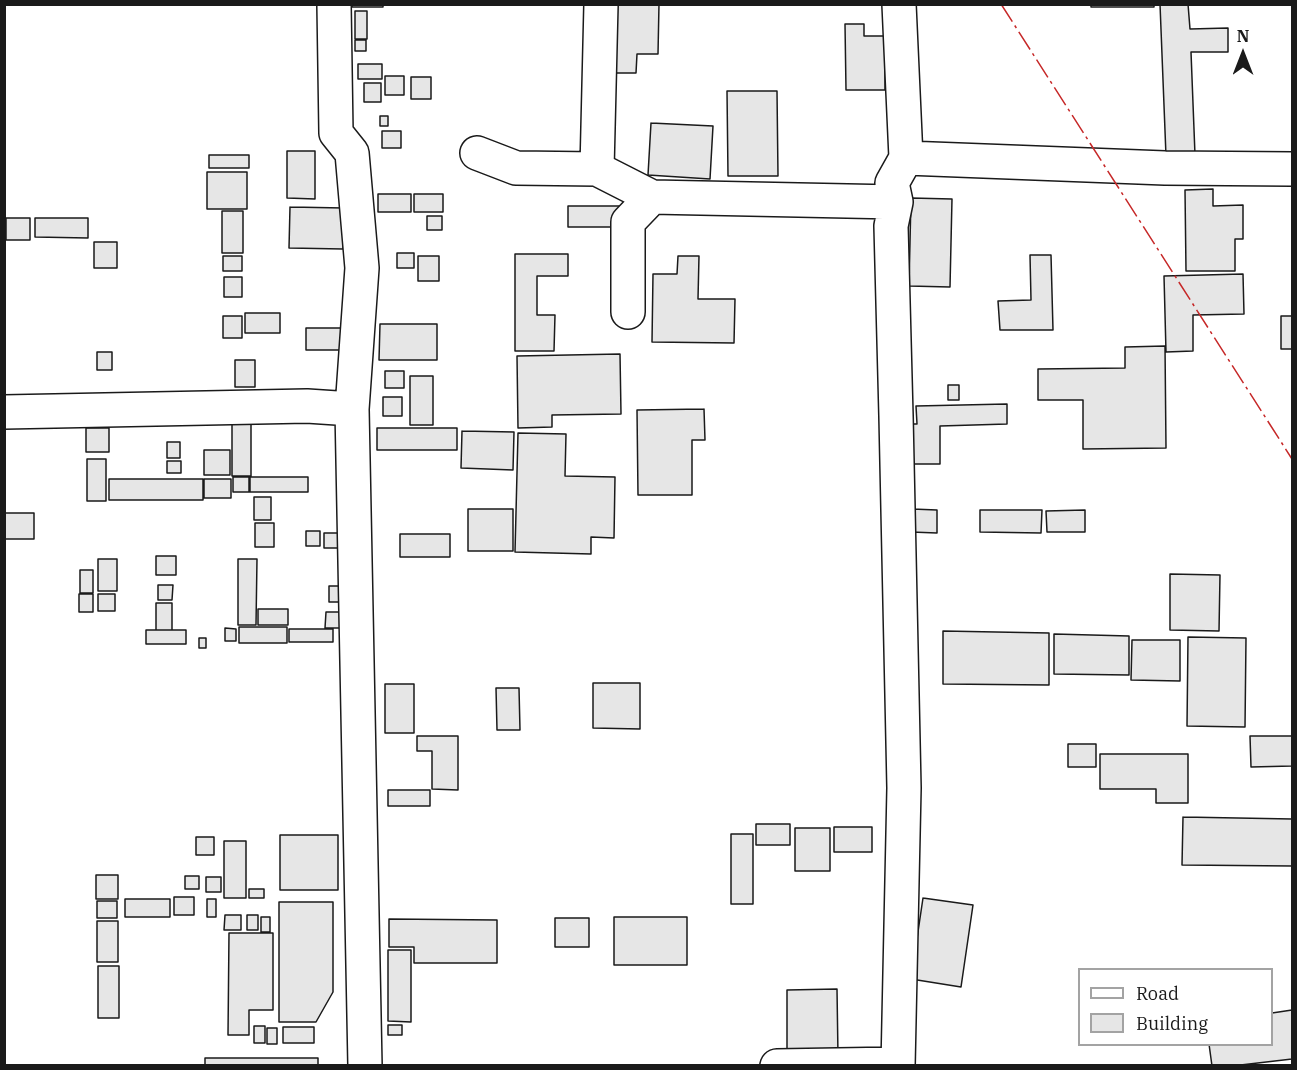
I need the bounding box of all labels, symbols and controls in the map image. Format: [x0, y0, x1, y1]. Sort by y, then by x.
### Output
north arrow [1213, 24, 1273, 84]
text: N [1237, 26, 1249, 46]
legend [1078, 968, 1273, 1046]
text: Road [1136, 982, 1179, 1005]
text: Building [1136, 1012, 1208, 1035]

